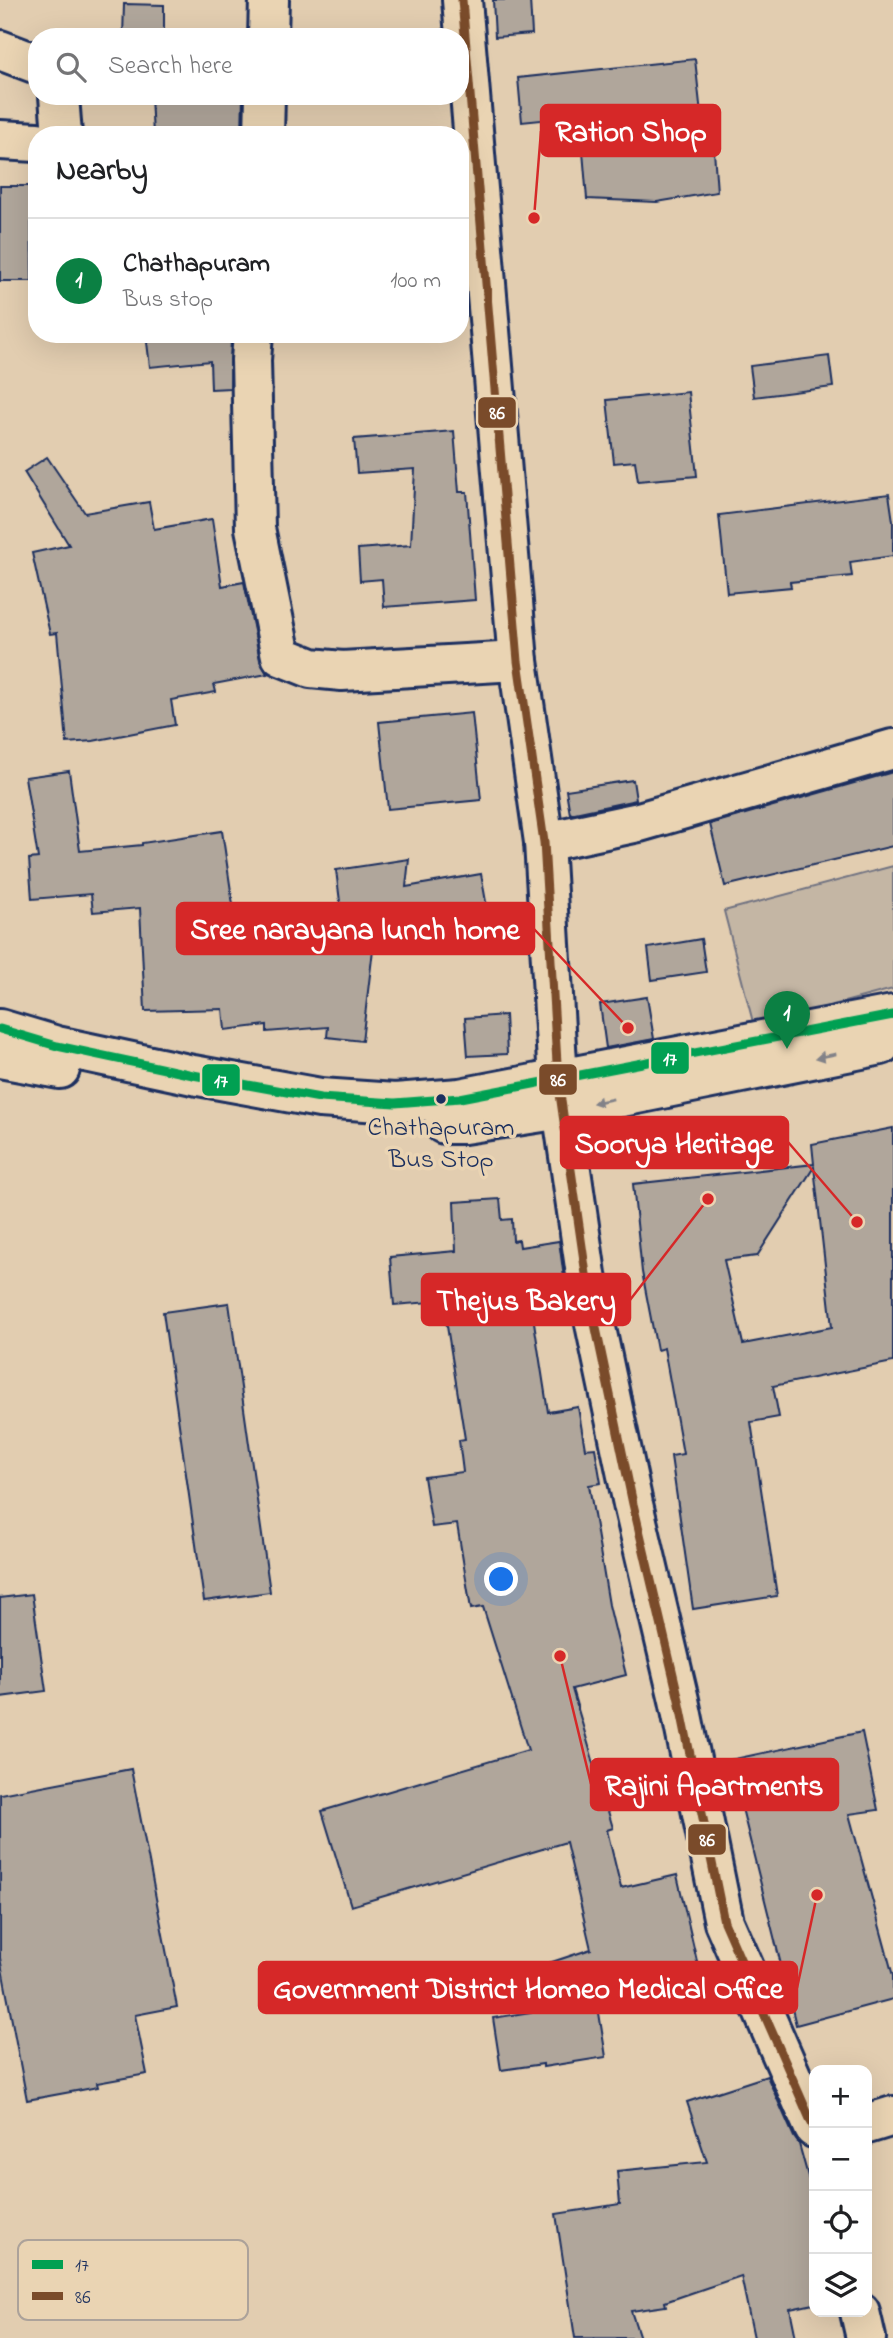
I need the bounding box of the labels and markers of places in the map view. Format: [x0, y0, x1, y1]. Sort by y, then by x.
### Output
callout: Ration Shop [541, 105, 720, 156]
callout: Sree narayana lunch home [177, 903, 534, 954]
pin: 1 [764, 991, 810, 1049]
marker: Chathapuram Bus Stop [434, 1092, 448, 1106]
place label: Chathapuram Bus Stop [367, 1110, 515, 1180]
callout: Soorya Heritage [561, 1117, 788, 1168]
callout: Thejus Bakery [422, 1274, 630, 1325]
callout: Rajini Apartments [591, 1759, 838, 1810]
callout: Government District Homeo Medical Office [259, 1962, 797, 2013]

